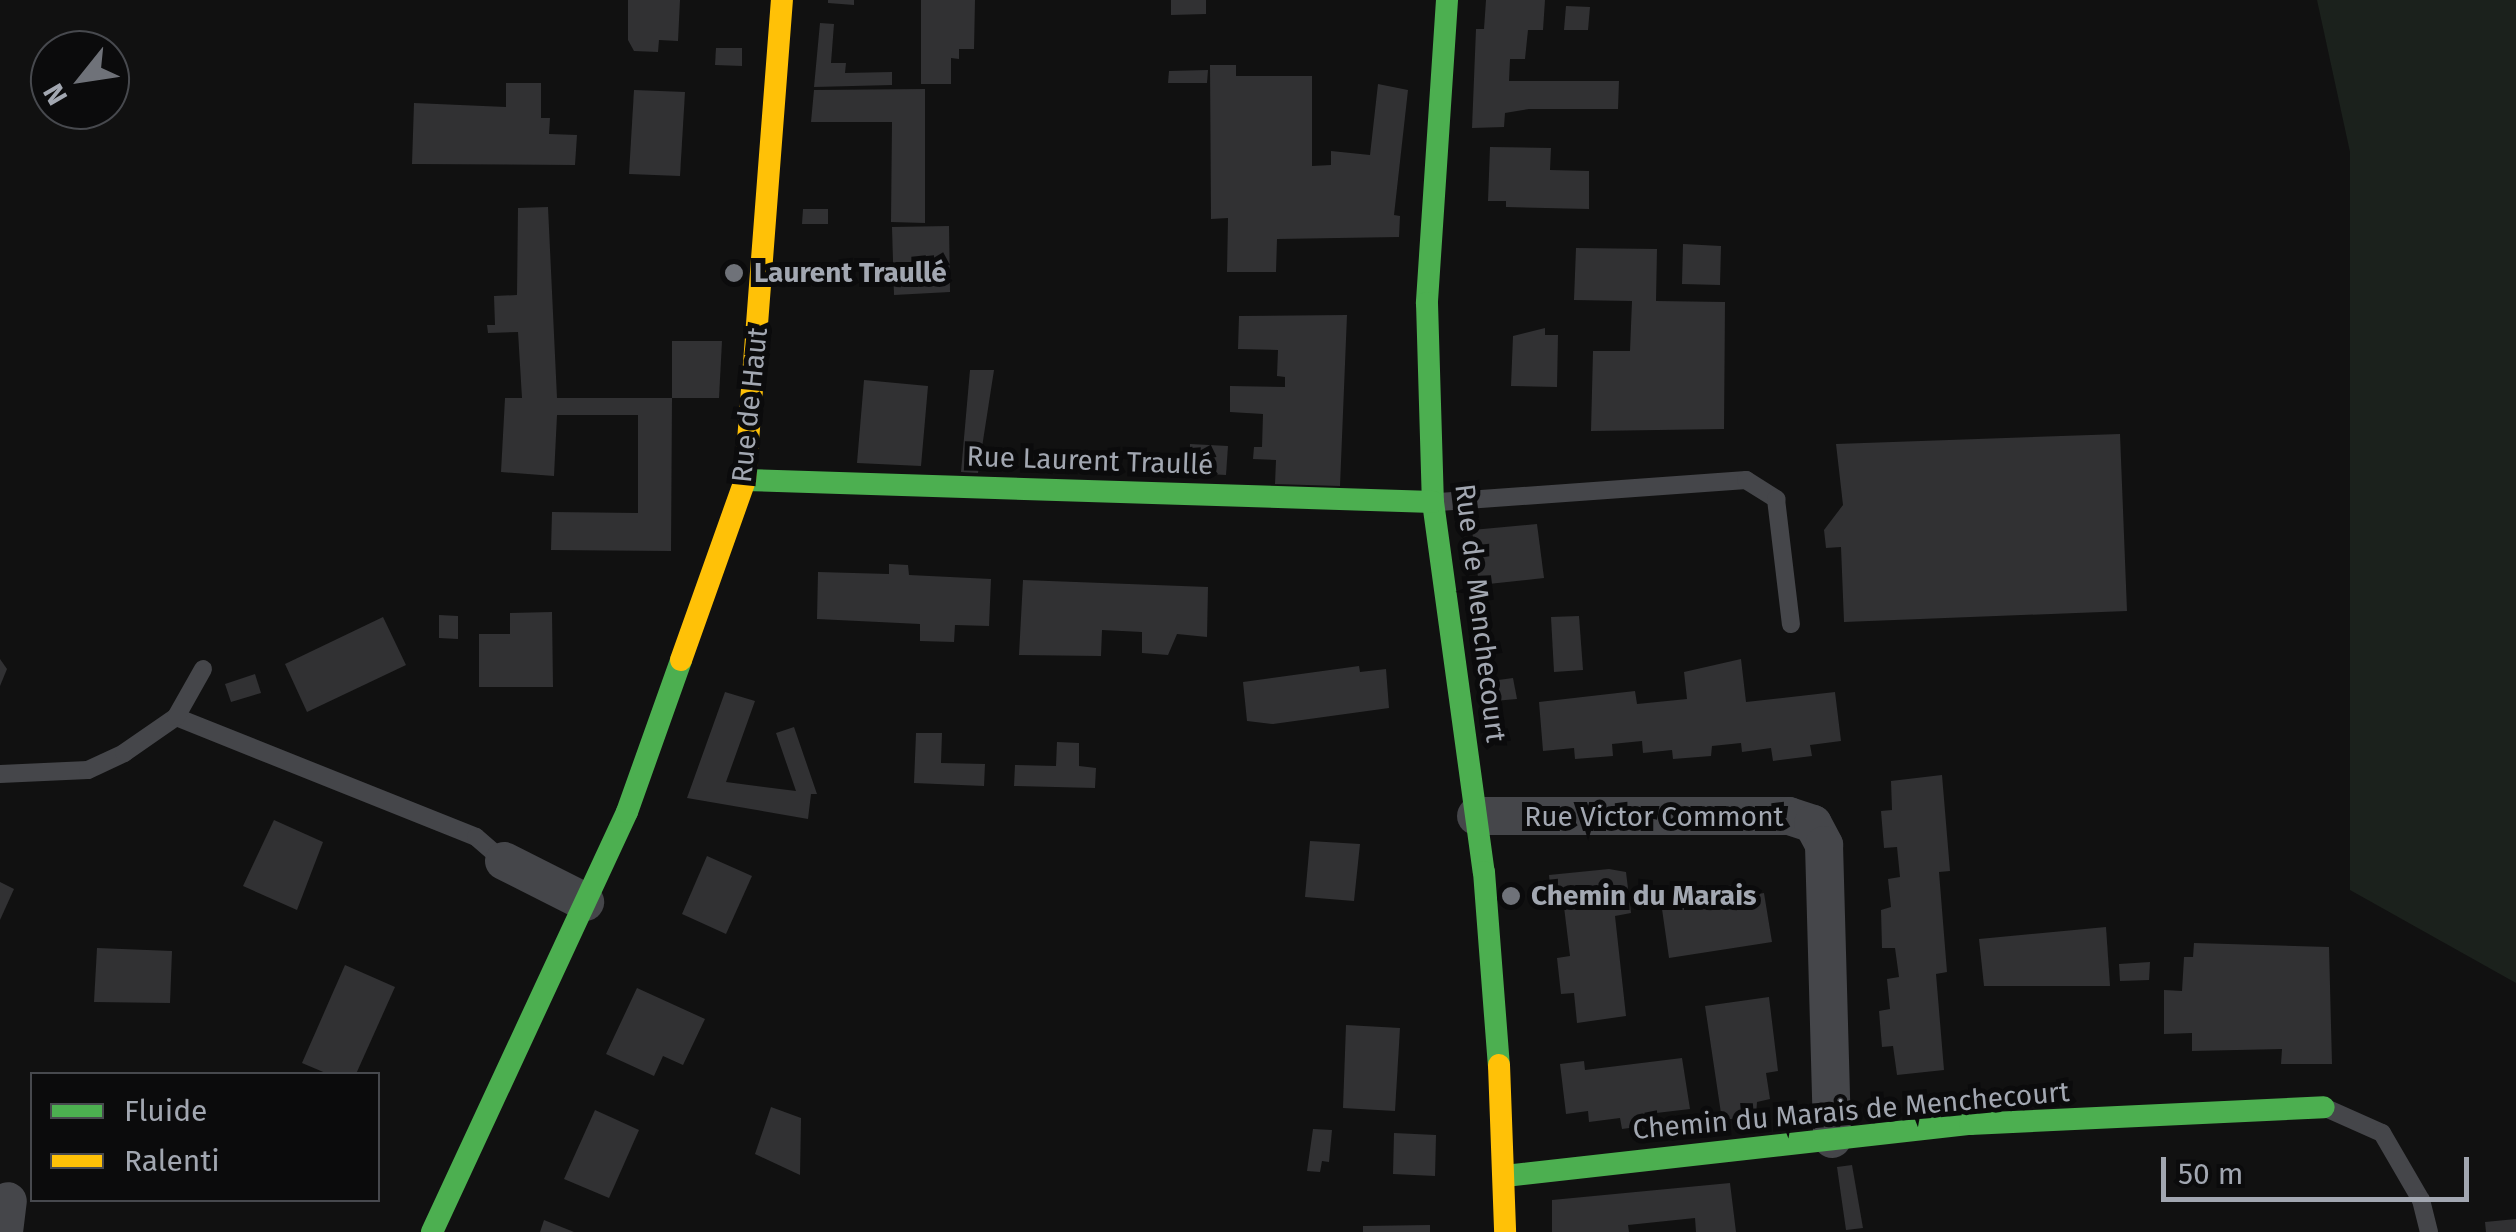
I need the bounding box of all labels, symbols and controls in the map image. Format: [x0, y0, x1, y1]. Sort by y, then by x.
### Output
north arrow [30, 30, 130, 130]
text: N [36, 78, 74, 111]
place label: Laurent Traullé [754, 256, 947, 290]
marker: Laurent Traullé [723, 262, 745, 284]
street label: Rue de Haut [725, 326, 775, 484]
street label: Rue Laurent Traullé [966, 440, 1214, 482]
street label: Rue de Menchecourt [1447, 482, 1513, 744]
street label: Rue Victor Commont [1524, 800, 1784, 834]
place label: Chemin du Marais [1531, 879, 1757, 913]
marker: Chemin du Marais [1500, 885, 1522, 907]
legend [30, 1072, 380, 1202]
street label: Chemin du Marais de Menchecourt [1631, 1075, 2071, 1147]
text: Fluide [124, 1093, 207, 1129]
scale bar [2166, 1137, 2474, 1199]
text: Ralenti [124, 1143, 220, 1179]
text: 50 m [2178, 1156, 2243, 1192]

